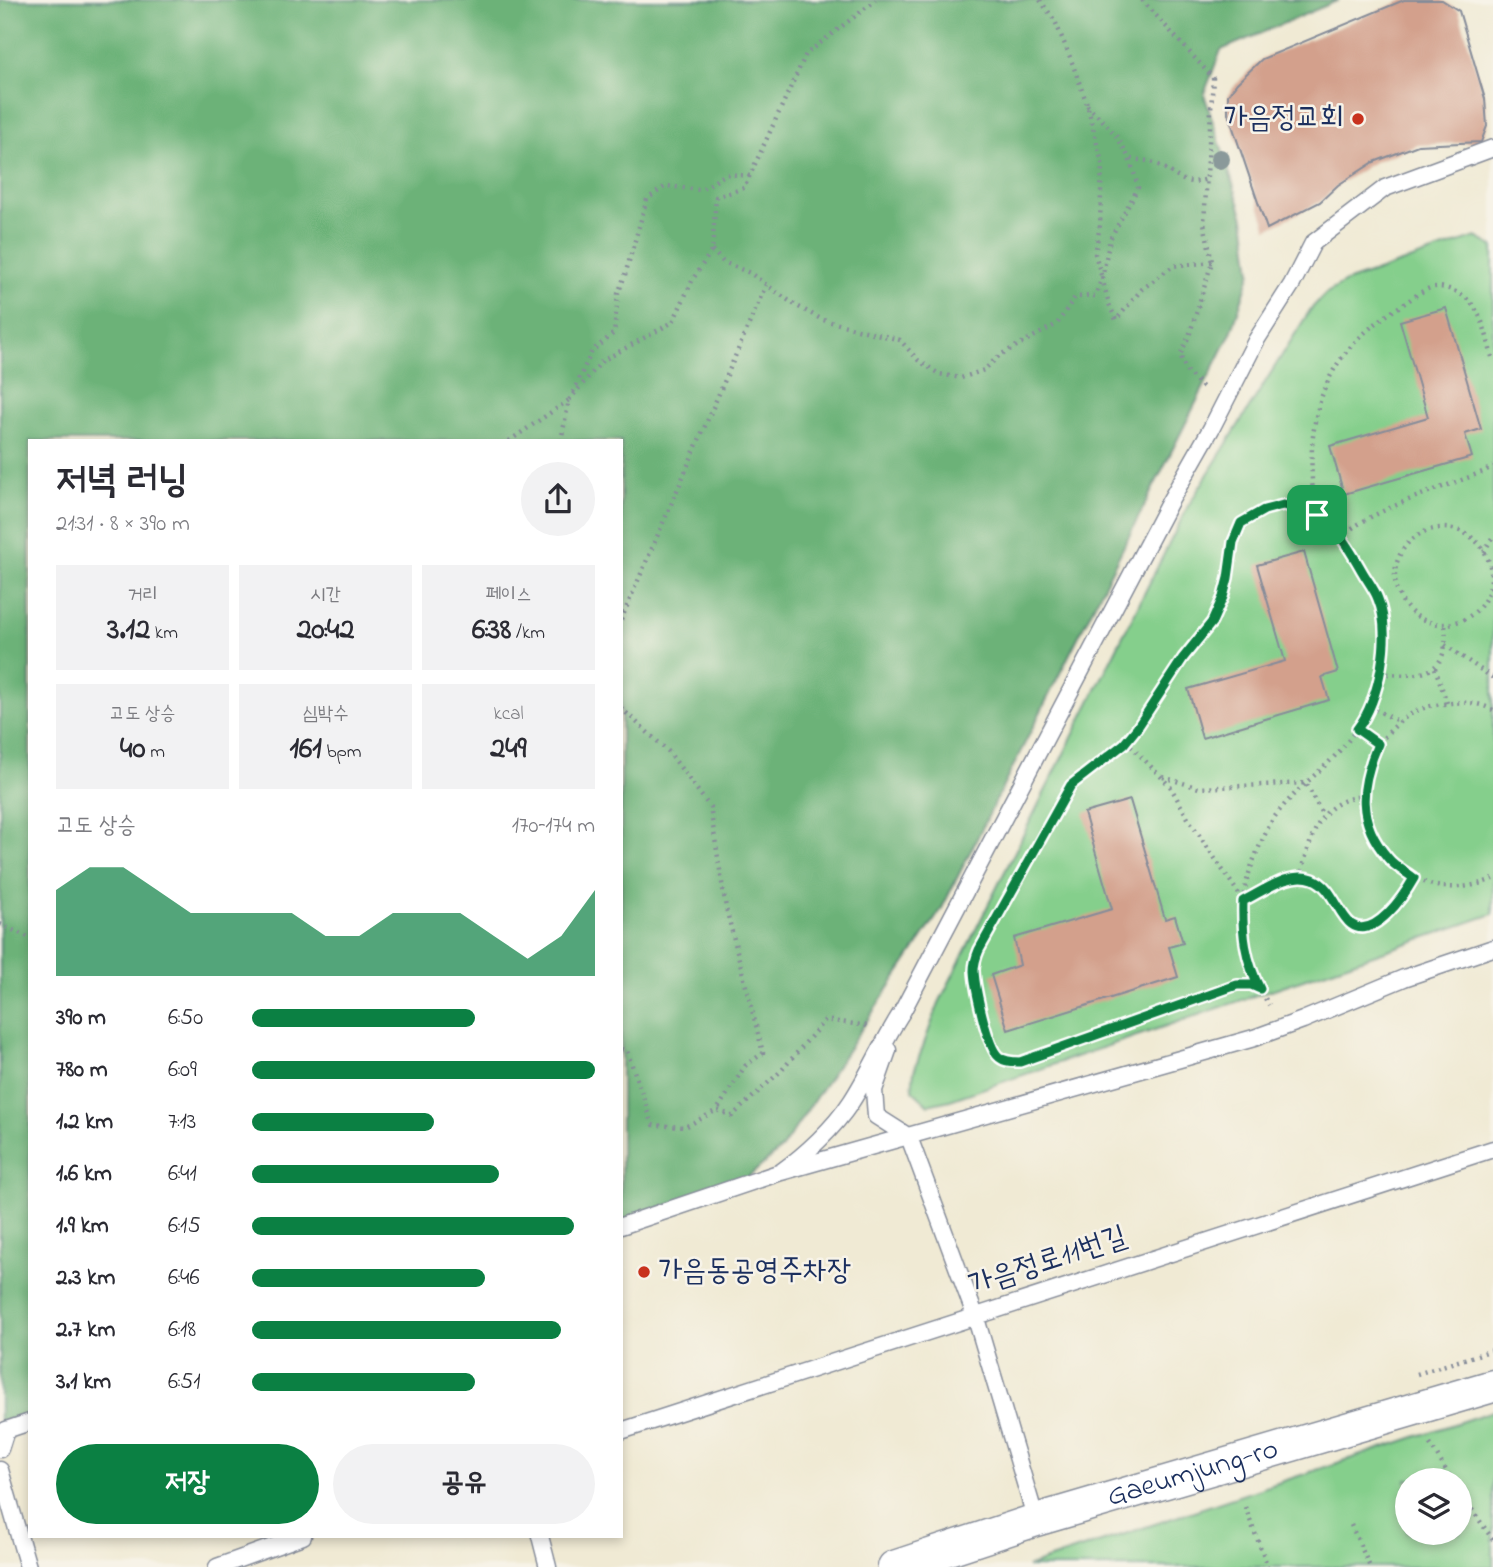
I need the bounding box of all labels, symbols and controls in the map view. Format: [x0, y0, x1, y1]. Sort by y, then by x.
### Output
place label: 가음정교회 [1223, 97, 1344, 141]
marker: 가음정교회 [1350, 111, 1366, 127]
text: 저녁 러닝 [56, 454, 188, 510]
button: share [521, 462, 595, 536]
pin [1287, 485, 1347, 545]
icon: arrive [1298, 496, 1336, 534]
text: 21:31 · 8 × 390 m [56, 508, 190, 541]
text: 거리 [127, 582, 158, 609]
text: 시간 [310, 582, 341, 609]
text: 페이스 [486, 582, 531, 609]
text: 3.12 [107, 609, 150, 653]
text: 20:42 [297, 609, 354, 653]
text: 6:38 [472, 609, 511, 653]
text: km [150, 620, 178, 647]
text: /km [511, 620, 545, 647]
text: 고도 상승 [110, 701, 175, 728]
text: 심박수 [303, 701, 348, 728]
text: kcal [493, 701, 524, 728]
text: 40 [120, 728, 145, 772]
text: 161 [289, 728, 322, 772]
text: 249 [490, 728, 527, 772]
text: m [145, 739, 165, 766]
text: bpm [322, 739, 362, 766]
text: 고도 상승 [56, 810, 136, 843]
text: 170–174 m [512, 810, 595, 843]
text: 390 m [56, 1002, 106, 1035]
text: 6:50 [168, 1002, 203, 1035]
text: 780 m [56, 1054, 108, 1087]
text: 6:09 [168, 1054, 197, 1087]
text: 1.2 km [56, 1106, 113, 1139]
text: 7:13 [168, 1106, 196, 1139]
text: 1.6 km [56, 1158, 112, 1191]
text: 6:41 [168, 1158, 197, 1191]
text: 1.9 km [56, 1210, 109, 1243]
text: 6:15 [168, 1210, 201, 1243]
street label: 가음정로11번길 [963, 1216, 1133, 1308]
place label: 가음동공영주차장 [658, 1250, 851, 1294]
text: 2.3 km [56, 1262, 115, 1295]
text: 6:46 [168, 1262, 200, 1295]
marker: 가음동공영주차장 [636, 1264, 652, 1280]
text: 2.7 km [56, 1314, 115, 1347]
text: 6:18 [168, 1314, 196, 1347]
text: 3.1 km [56, 1366, 111, 1399]
text: 6:51 [168, 1366, 201, 1399]
street label: Gaeumjung-ro [1102, 1428, 1284, 1520]
button: 저장 [56, 1444, 319, 1524]
button: 공유 [333, 1444, 595, 1524]
map controls [1395, 1468, 1472, 1545]
button: layers [1395, 1468, 1472, 1545]

